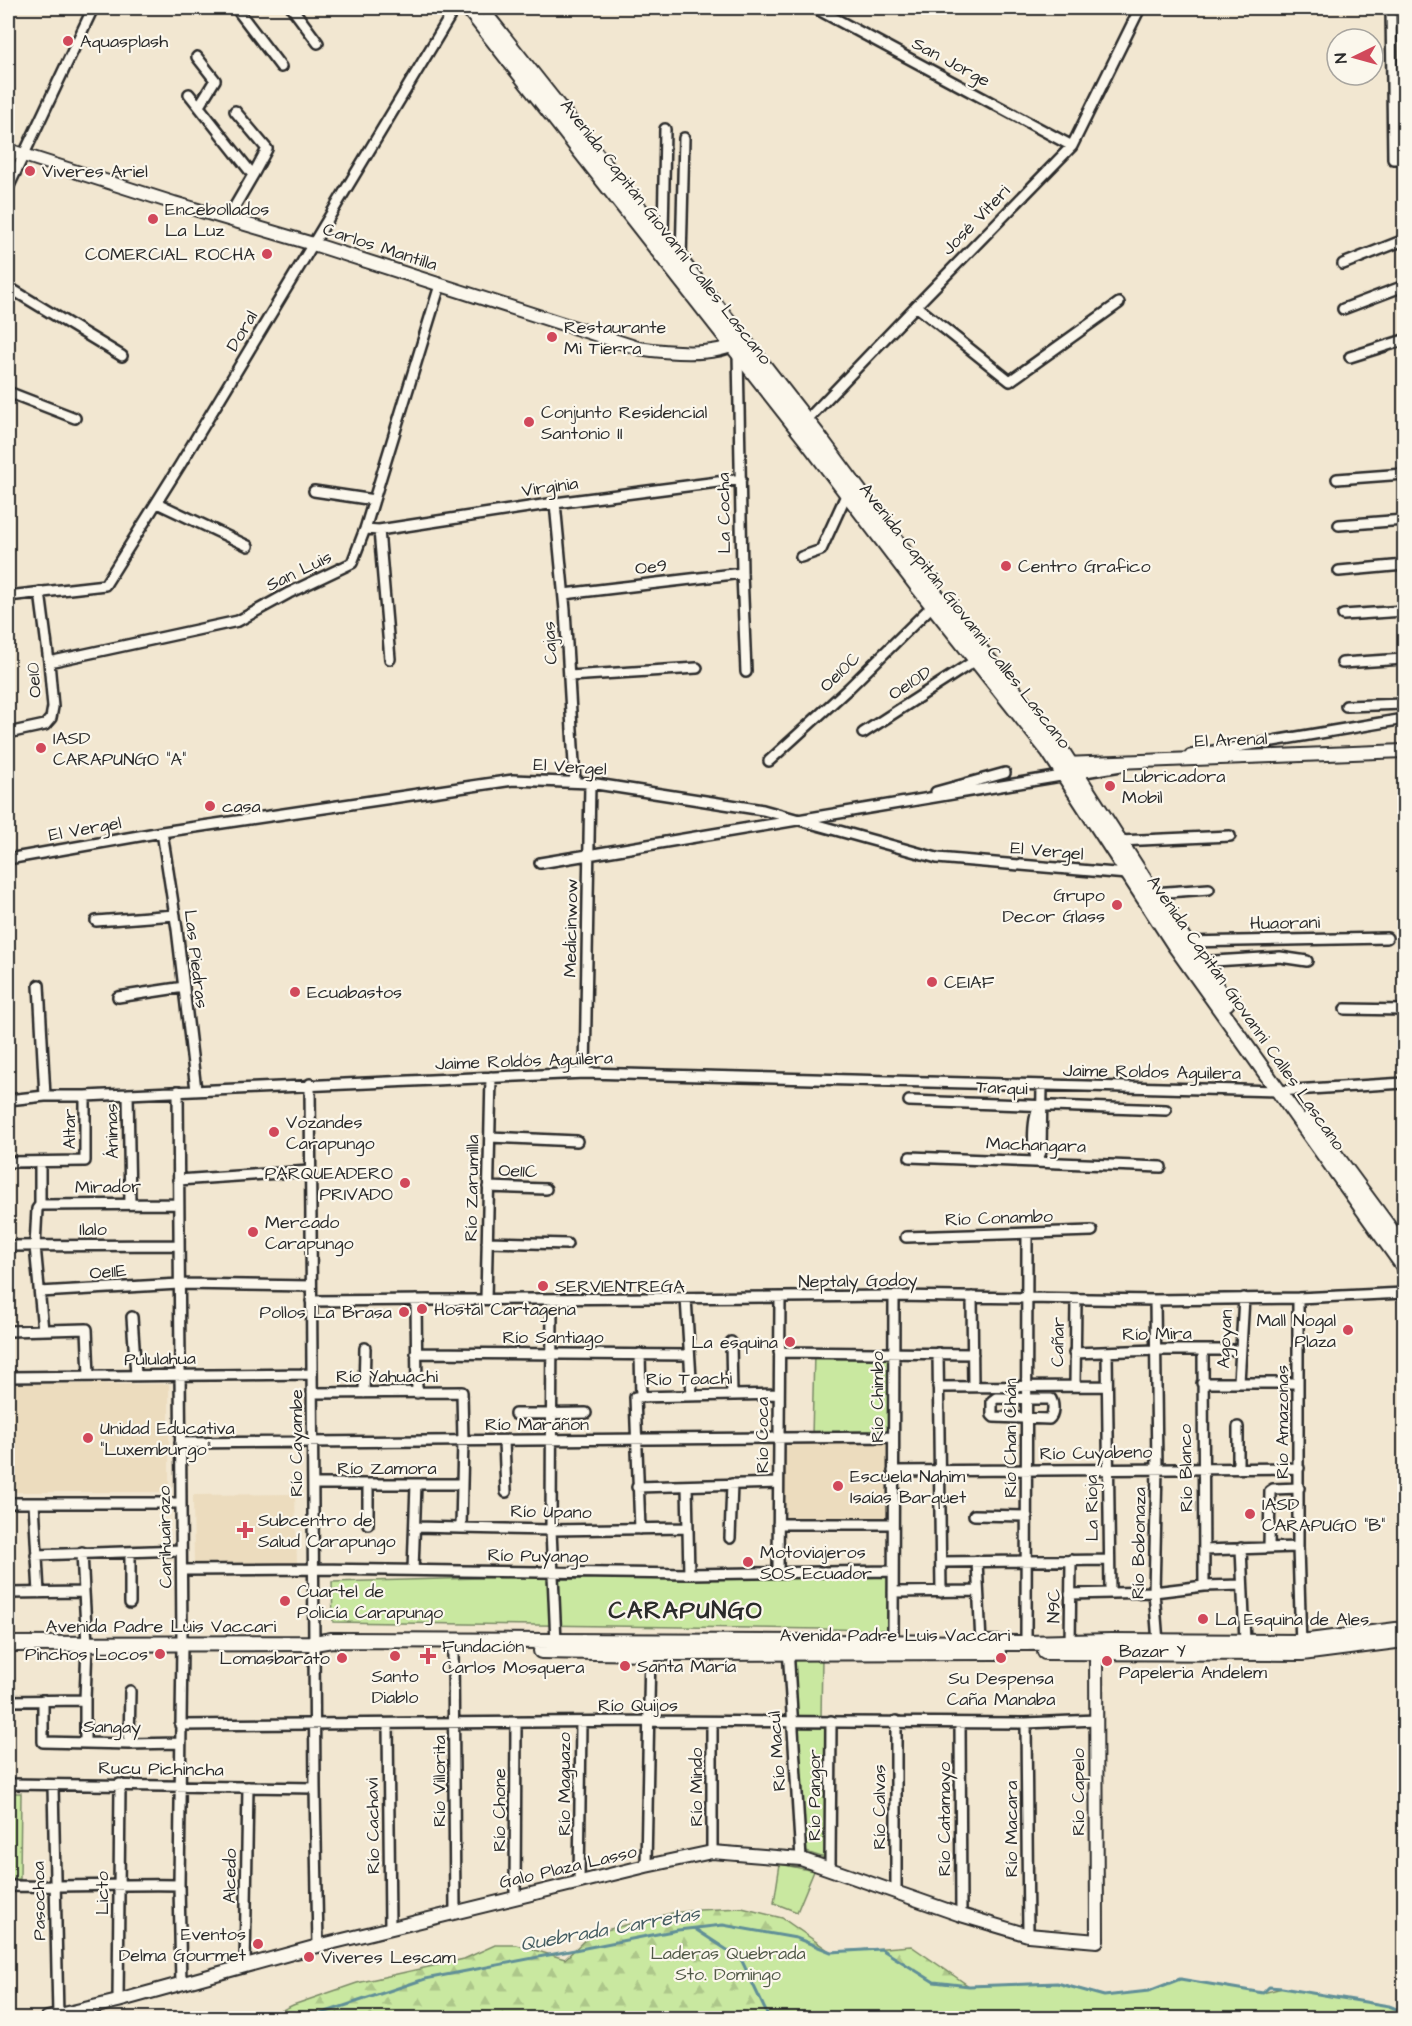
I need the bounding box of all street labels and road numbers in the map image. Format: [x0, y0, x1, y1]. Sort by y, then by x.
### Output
street label: San Jorge [907, 31, 995, 94]
street label: Avenida Capitán Giovanni Calles Lascano [554, 94, 778, 370]
street label: José Viteri [936, 179, 1016, 261]
street label: Carlos Mantilla [320, 217, 440, 277]
street label: Doral [220, 306, 264, 356]
street label: Virginia [520, 471, 580, 504]
street label: La Cocha [711, 472, 737, 554]
street label: Avenida Capitán Giovanni Calles Lascano [853, 478, 1077, 754]
street label: San Luis [262, 544, 336, 598]
street label: Oe9 [634, 553, 668, 581]
street label: Cajas [536, 621, 564, 665]
street label: Oe10C [814, 646, 866, 698]
street label: Oe10D [883, 660, 937, 706]
street label: Oe10 [20, 661, 48, 699]
street label: El Arenal [1194, 726, 1268, 754]
street label: El Vergel [532, 752, 608, 783]
street label: El Vergel [47, 810, 124, 849]
street label: El Vergel [1009, 835, 1085, 868]
street label: Avenida Capitán Giovanni Calles Lascano [1141, 870, 1351, 1156]
street label: Medicinwow [558, 878, 584, 978]
street label: Las Piedras [178, 908, 214, 1010]
street label: Huaorani [1250, 910, 1321, 936]
street label: Jaime Roldós Aguilera [435, 1045, 613, 1078]
street label: Jaime Roldos Aguilera [1063, 1058, 1241, 1087]
street label: Tarqui [976, 1075, 1028, 1101]
street label: Ánimas [99, 1103, 125, 1159]
street label: Altar [57, 1109, 82, 1149]
street label: Machangara [986, 1131, 1086, 1160]
street label: Río Zarumilla [459, 1134, 485, 1242]
street label: Oe11C [498, 1158, 538, 1184]
street label: Mirador [75, 1174, 141, 1200]
street label: Río Conambo [945, 1204, 1053, 1232]
street label: Ilalo [79, 1217, 107, 1242]
street label: Oe11E [88, 1258, 128, 1286]
street label: Neptaly Godoy [798, 1267, 918, 1296]
street label: Agoyan [1211, 1309, 1240, 1369]
street label: Cañar [1045, 1317, 1071, 1367]
street label: Río Mira [1122, 1321, 1192, 1347]
street label: Río Santiago [502, 1325, 604, 1351]
street label: Pululahua [124, 1346, 196, 1372]
street label: Río Chimbo [865, 1351, 890, 1443]
street label: Río Yahuachi [336, 1364, 438, 1389]
street label: Río Amazonas [1270, 1365, 1295, 1479]
street label: Río Toachi [646, 1366, 733, 1392]
street label: Río Chan Chán [998, 1378, 1023, 1498]
street label: Río Cayambe [284, 1389, 310, 1497]
street label: Río Coca [750, 1397, 775, 1473]
street label: Río Marañon [485, 1412, 589, 1437]
street label: Río Blanco [1173, 1424, 1199, 1512]
street label: Río Cuyabeno [1039, 1440, 1153, 1467]
street label: Río Zamora [337, 1456, 437, 1481]
street label: La Rioja [1079, 1474, 1105, 1542]
street label: Carihuairazo [152, 1485, 178, 1589]
street label: Río Bobonaza [1126, 1487, 1152, 1599]
street label: Río Upano [510, 1499, 592, 1525]
street label: Río Puyango [487, 1543, 589, 1570]
street label: N9C [1041, 1588, 1067, 1623]
street label: Avenida Padre Luis Vaccari [46, 1614, 276, 1639]
street label: Avenida Padre Luis Vaccari [780, 1623, 1010, 1648]
street label: Río Quijos [598, 1693, 678, 1718]
street label: Río Macul [762, 1710, 792, 1792]
street label: Sangay [83, 1714, 141, 1741]
street label: Río Maguazo [552, 1732, 578, 1836]
street label: Río Villorita [427, 1735, 452, 1827]
street label: Río Mindo [684, 1748, 709, 1826]
street label: Río Capelo [1066, 1748, 1091, 1836]
street label: Río Pangor [802, 1749, 828, 1841]
street label: Rucu Pichincha [98, 1755, 224, 1783]
street label: Río Catamayo [932, 1762, 958, 1876]
street label: Río Calvas [867, 1764, 892, 1850]
street label: Río Chone [487, 1768, 512, 1852]
street label: Río Cachavi [360, 1777, 386, 1874]
street label: Río Macara [999, 1781, 1024, 1877]
street label: Galo Plaza Lasso [497, 1839, 639, 1895]
street label: Alcedo [217, 1848, 243, 1904]
street label: Pasochoa [26, 1861, 52, 1941]
street label: Licto [90, 1871, 115, 1915]

